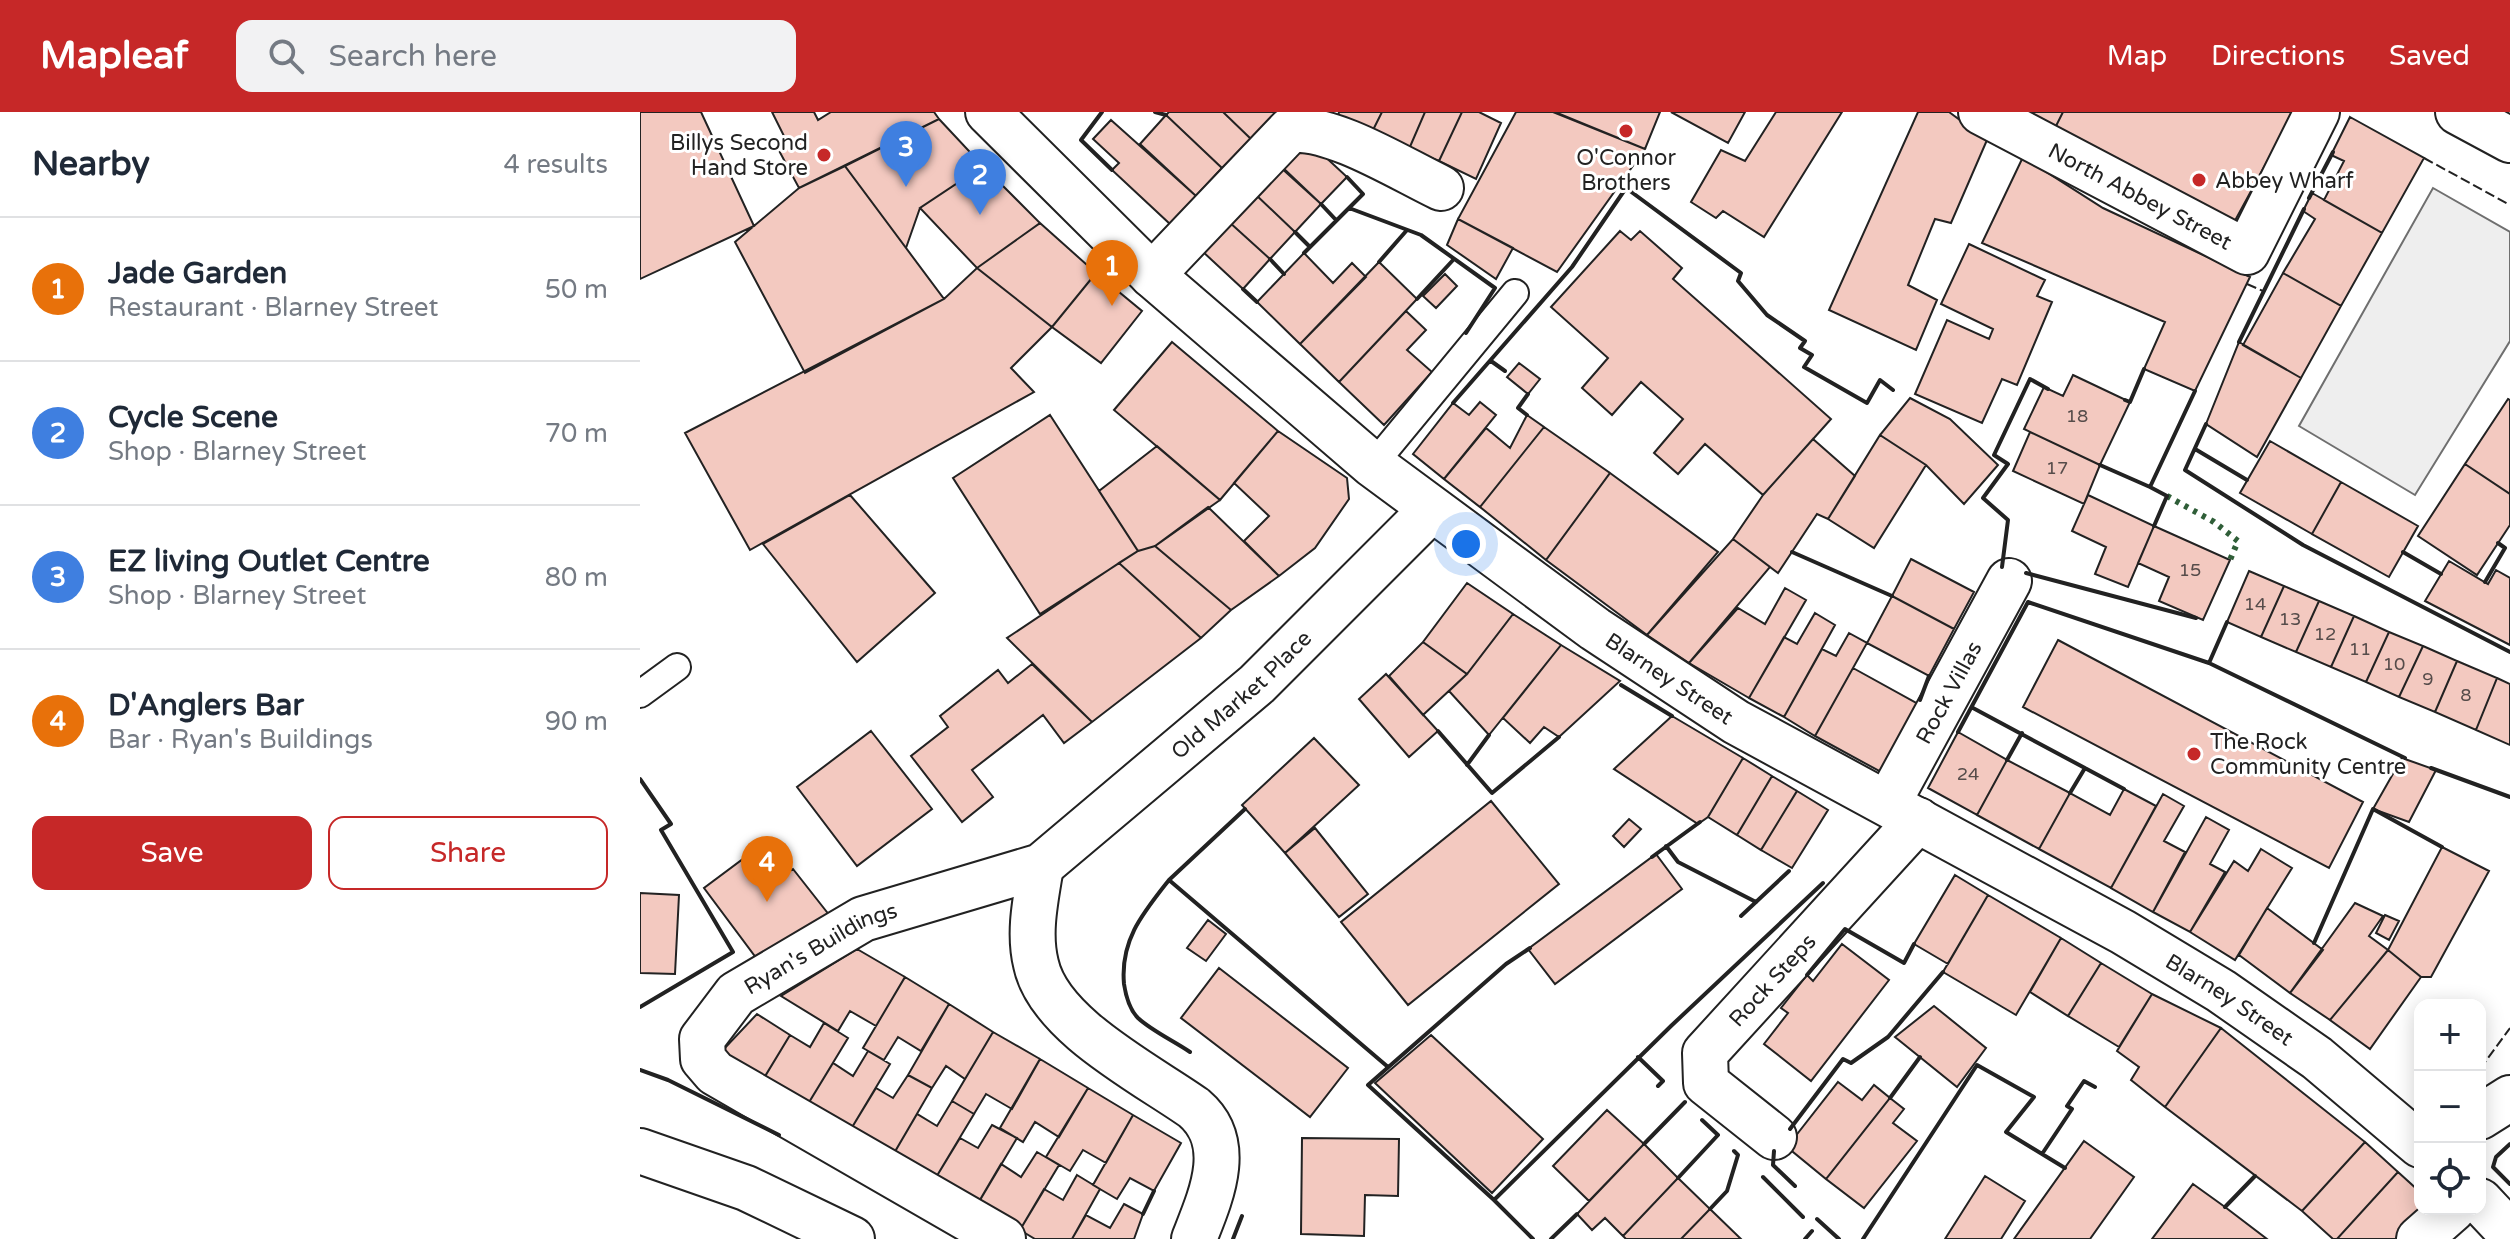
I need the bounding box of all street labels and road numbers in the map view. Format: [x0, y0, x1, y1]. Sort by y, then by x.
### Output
street label: North Abbey Street [2044, 138, 2236, 256]
street label: Old Market Place [1166, 625, 1317, 765]
street label: Blarney Street [1600, 628, 1738, 731]
street label: Rock Villas [1911, 637, 1988, 749]
street label: Ryan's Buildings [740, 898, 900, 1000]
street label: Rock Steps [1724, 929, 1822, 1032]
street label: Blarney Street [2161, 949, 2298, 1051]

